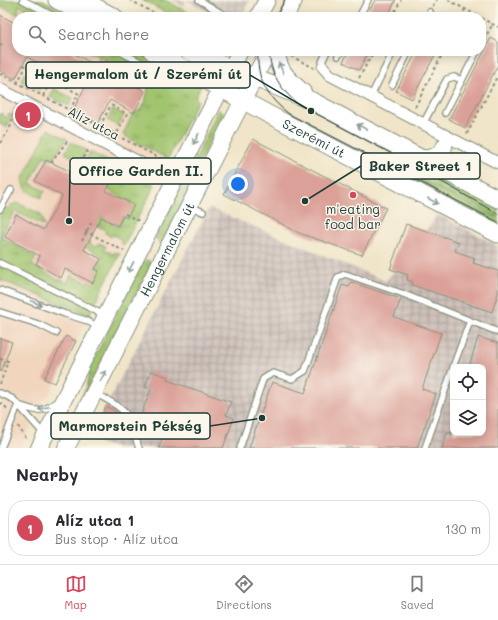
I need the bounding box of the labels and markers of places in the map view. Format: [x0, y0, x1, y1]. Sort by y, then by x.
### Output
callout: Hengermalom út / Szerémi út [26, 62, 250, 88]
pin: 1 [15, 100, 41, 130]
callout: Baker Street 1 [361, 153, 480, 179]
callout: Office Garden II. [70, 158, 211, 184]
marker: m'eating food bar [348, 190, 358, 200]
place label: m'eating food bar [325, 200, 381, 232]
callout: Marmorstein Pékség [51, 413, 210, 439]

